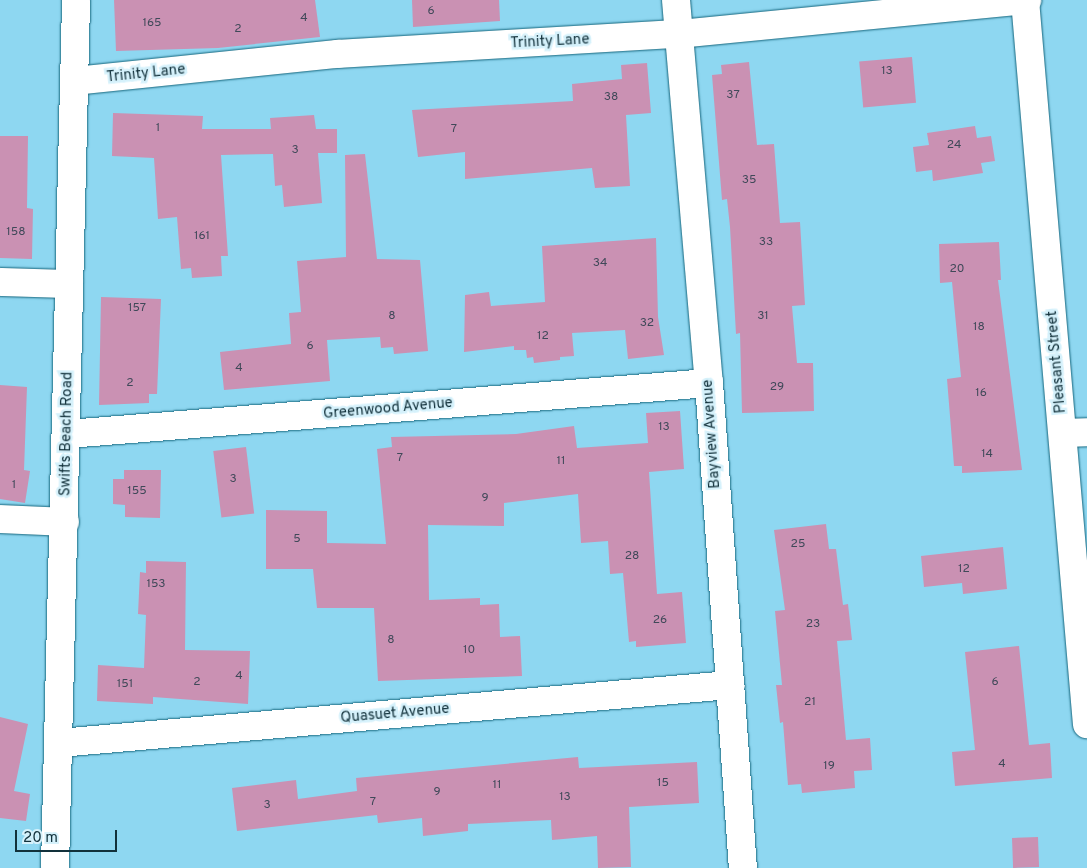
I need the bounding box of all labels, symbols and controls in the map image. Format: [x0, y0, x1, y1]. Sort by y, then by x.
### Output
house number: 6 [427, 5, 435, 19]
house number: 4 [300, 12, 308, 26]
house number: 165 [142, 17, 162, 31]
house number: 2 [234, 23, 242, 37]
street label: Trinity Lane [510, 31, 590, 53]
street label: Trinity Lane [106, 61, 186, 87]
house number: 13 [881, 65, 893, 79]
house number: 37 [726, 89, 740, 103]
house number: 38 [604, 91, 618, 105]
house number: 1 [156, 122, 160, 136]
house number: 7 [451, 123, 457, 137]
house number: 24 [947, 139, 961, 153]
house number: 3 [291, 144, 299, 158]
house number: 35 [742, 174, 756, 188]
house number: 158 [6, 226, 26, 240]
house number: 161 [194, 230, 210, 244]
house number: 33 [759, 236, 773, 250]
house number: 34 [593, 257, 607, 271]
house number: 20 [949, 263, 965, 277]
house number: 157 [128, 302, 146, 316]
house number: 8 [388, 310, 396, 324]
house number: 31 [757, 310, 769, 324]
street label: Pleasant Street [1044, 310, 1070, 414]
house number: 32 [640, 317, 654, 331]
house number: 18 [973, 321, 985, 335]
house number: 12 [537, 330, 549, 344]
house number: 6 [306, 340, 314, 354]
house number: 4 [235, 362, 243, 376]
street label: Swifts Beach Road [57, 372, 77, 496]
house number: 2 [126, 377, 134, 391]
street label: Bayview Avenue [699, 379, 725, 489]
house number: 29 [770, 381, 784, 395]
house number: 16 [975, 387, 987, 401]
street label: Greenwood Avenue [322, 394, 454, 424]
house number: 13 [658, 421, 670, 435]
house number: 14 [981, 448, 993, 462]
house number: 7 [397, 452, 403, 466]
house number: 11 [557, 455, 565, 469]
house number: 3 [229, 473, 237, 487]
house number: 1 [12, 479, 16, 493]
house number: 155 [127, 485, 147, 499]
house number: 9 [481, 492, 489, 506]
house number: 5 [293, 533, 301, 547]
house number: 25 [791, 538, 805, 552]
house number: 28 [625, 550, 639, 564]
house number: 12 [958, 563, 970, 577]
house number: 153 [146, 578, 166, 592]
house number: 26 [653, 614, 667, 628]
house number: 23 [806, 618, 820, 632]
house number: 8 [387, 634, 395, 648]
house number: 10 [463, 644, 475, 658]
house number: 4 [235, 670, 243, 684]
house number: 2 [193, 676, 201, 690]
house number: 6 [991, 676, 999, 690]
house number: 151 [117, 678, 133, 692]
house number: 21 [804, 696, 816, 710]
street label: Quasuet Avenue [339, 700, 451, 728]
house number: 4 [998, 758, 1006, 772]
house number: 19 [823, 760, 835, 774]
house number: 15 [657, 777, 669, 791]
house number: 11 [493, 779, 501, 793]
house number: 9 [433, 786, 441, 800]
house number: 13 [559, 791, 571, 805]
house number: 7 [370, 796, 376, 810]
house number: 3 [263, 799, 271, 813]
scale bar [18, 820, 120, 852]
text: 20 m [23, 829, 58, 848]

